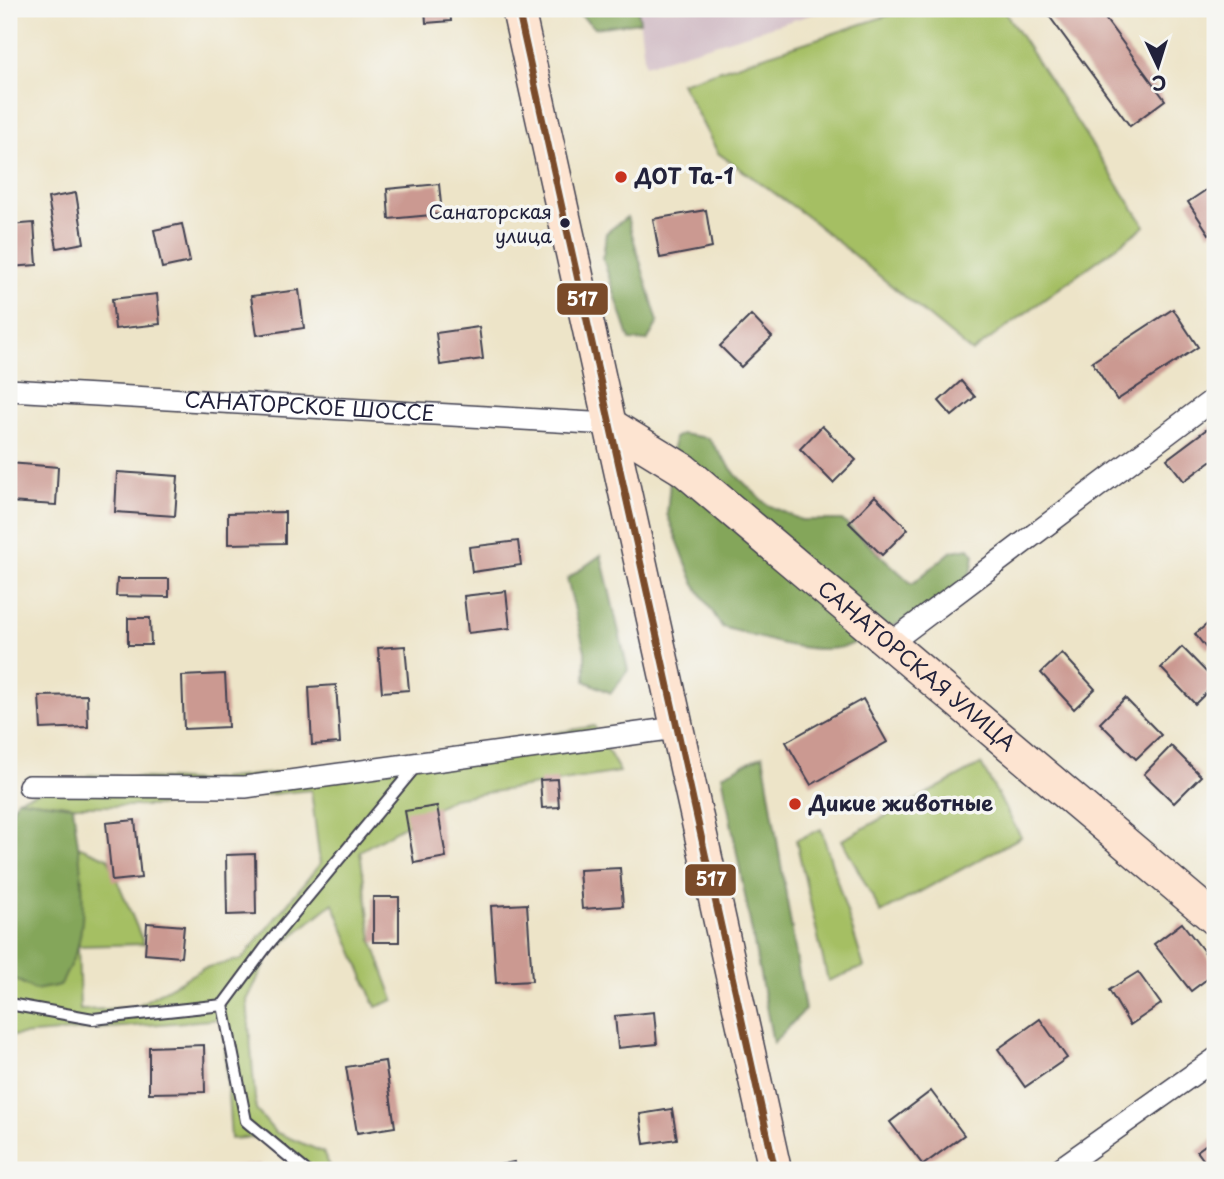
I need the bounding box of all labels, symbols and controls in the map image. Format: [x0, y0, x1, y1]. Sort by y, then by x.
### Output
north arrow [1122, 32, 1192, 102]
text: С [1151, 69, 1167, 98]
place label: ДОТ Та-1 [634, 159, 734, 191]
marker: ДОТ Та-1 [613, 169, 629, 185]
place label: Санаторская улица [428, 197, 552, 249]
marker: Санаторская улица [558, 216, 572, 230]
line badge: 517 [556, 282, 609, 316]
text: 517 [567, 284, 597, 312]
street label: САНАТОРСКОЕ ШОССЕ [184, 382, 436, 428]
street label: САНАТОРСКАЯ УЛИЦА [811, 572, 1023, 758]
place label: Дикие животные [808, 786, 993, 818]
marker: Дикие животные [787, 796, 803, 812]
line badge: 517 [684, 863, 737, 897]
text: 517 [696, 864, 726, 892]

